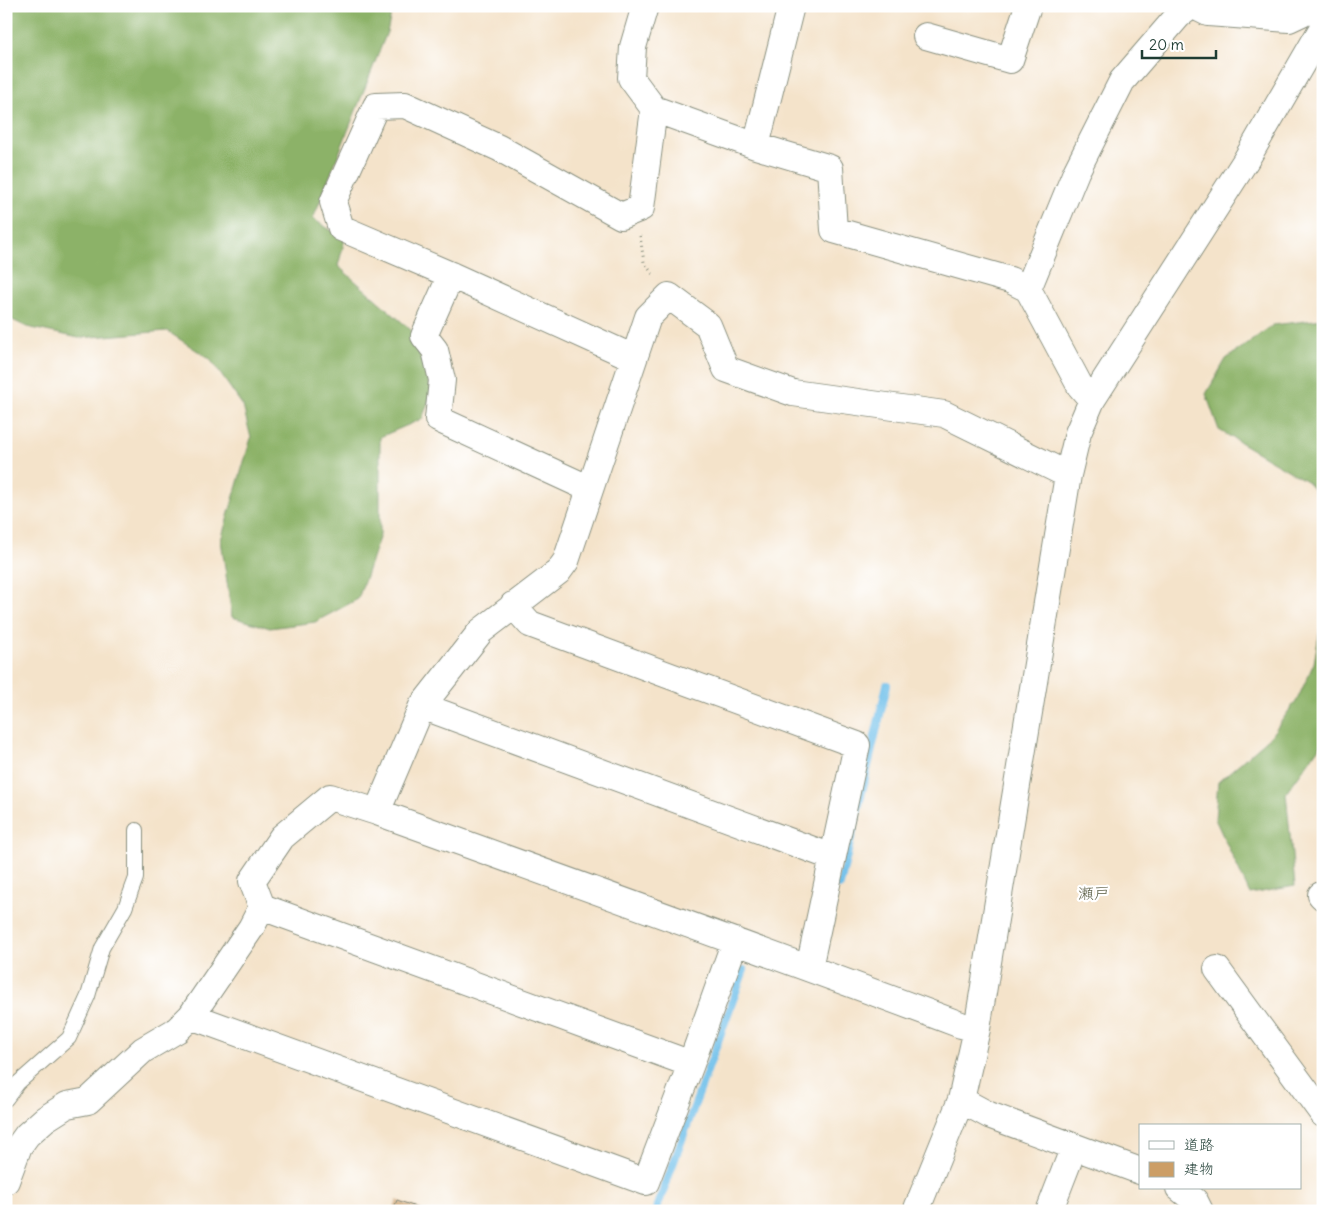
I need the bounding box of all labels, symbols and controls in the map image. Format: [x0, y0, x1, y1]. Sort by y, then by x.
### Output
scale bar [1142, 28, 1215, 60]
text: 20 m [1149, 35, 1184, 54]
district label: 瀬戸 [1078, 883, 1110, 903]
legend [1139, 1124, 1302, 1190]
text: 道路 [1184, 1135, 1214, 1154]
text: 建物 [1184, 1159, 1214, 1178]

